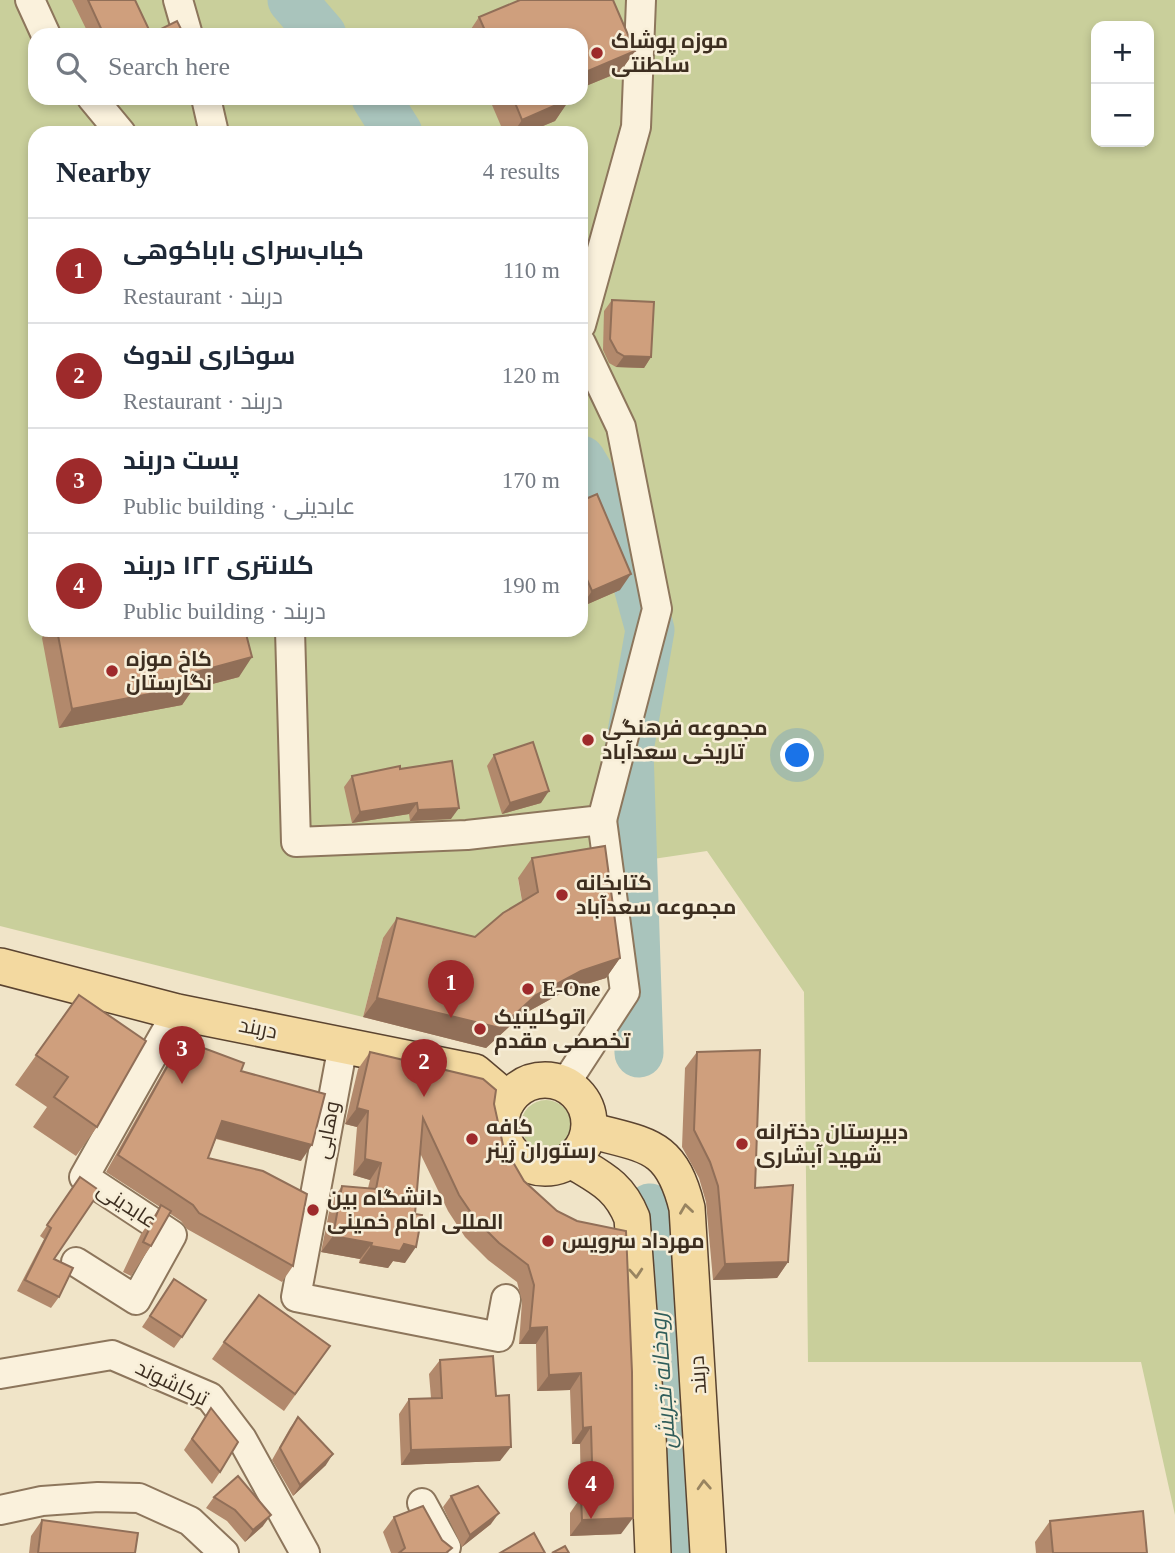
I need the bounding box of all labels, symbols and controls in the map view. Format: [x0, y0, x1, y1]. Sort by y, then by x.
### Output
map controls [1091, 21, 1154, 147]
button: + [1091, 21, 1154, 84]
search box [28, 28, 588, 105]
place label: موزه پوشاک سلطنتی [611, 29, 728, 77]
marker: موزه پوشاک سلطنتی [589, 45, 605, 61]
icon: search [52, 48, 90, 86]
text: Search here [108, 52, 230, 81]
button: − [1091, 84, 1154, 147]
text: Nearby [56, 155, 151, 188]
text: 4 results [483, 159, 560, 184]
text: کباب‌سرای باباکوهی [123, 236, 364, 265]
text: 1 [73, 258, 85, 283]
text: 110 m [503, 258, 560, 283]
text: Restaurant · دربند [123, 284, 283, 309]
text: سوخاری لندوک [123, 341, 295, 370]
text: 2 [73, 363, 85, 388]
text: 120 m [502, 363, 560, 388]
text: Restaurant · دربند [123, 389, 283, 414]
text: پست دربند [123, 446, 239, 475]
text: 3 [73, 468, 85, 493]
text: 170 m [502, 468, 560, 493]
text: Public building · عابدینی [123, 494, 355, 519]
text: کلانتری ۱۲۲ دربند [123, 551, 314, 580]
text: 4 [73, 573, 85, 598]
text: 190 m [502, 573, 560, 598]
text: Public building · دربند [123, 599, 326, 624]
place label: کاخ موزه نگارستان [126, 647, 212, 695]
marker: کاخ موزه نگارستان [104, 663, 120, 679]
place label: مجموعه فرهنگی تاریخی سعدآباد [602, 716, 768, 764]
marker: مجموعه فرهنگی تاریخی سعدآباد [580, 732, 596, 748]
your location [780, 738, 814, 772]
place label: کتابخانه مجموعه سعدآباد [576, 871, 736, 920]
marker: کتابخانه مجموعه سعدآباد [554, 887, 570, 903]
pin: 1 [428, 960, 474, 1018]
place label: E-One [542, 977, 600, 1001]
marker: E-One [520, 981, 536, 997]
place label: اتوکلینیک تخصصی مقدم [494, 1005, 631, 1055]
street label: دربند [237, 1013, 279, 1043]
marker: اتوکلینیک تخصصی مقدم [472, 1021, 488, 1037]
pin: 3 [159, 1026, 205, 1084]
pin: 2 [401, 1039, 447, 1097]
street label: وهابی [310, 1099, 345, 1161]
place label: کافه رستوران ژینر [485, 1115, 596, 1164]
place label: دبیرستان دخترانه شهید آبشاری [756, 1120, 908, 1169]
marker: کافه رستوران ژینر [464, 1131, 480, 1147]
marker: دبیرستان دخترانه شهید آبشاری [734, 1136, 750, 1152]
street label: عابدینی [92, 1177, 161, 1234]
place label: دانشگاه بین المللی امام خمینی [327, 1186, 504, 1236]
marker: دانشگاه بین المللی امام خمینی [305, 1202, 321, 1218]
one-way arrow [679, 1203, 694, 1215]
place label: مهرداد سرویس [562, 1229, 705, 1254]
marker: مهرداد سرویس [540, 1233, 556, 1249]
one-way arrow [628, 1267, 643, 1278]
water label: رودخانه تجریش [646, 1310, 681, 1450]
street label: ترکاشوند [132, 1355, 212, 1411]
street label: دربند [685, 1355, 711, 1395]
pin: 4 [568, 1461, 614, 1519]
one-way arrow [697, 1479, 712, 1490]

